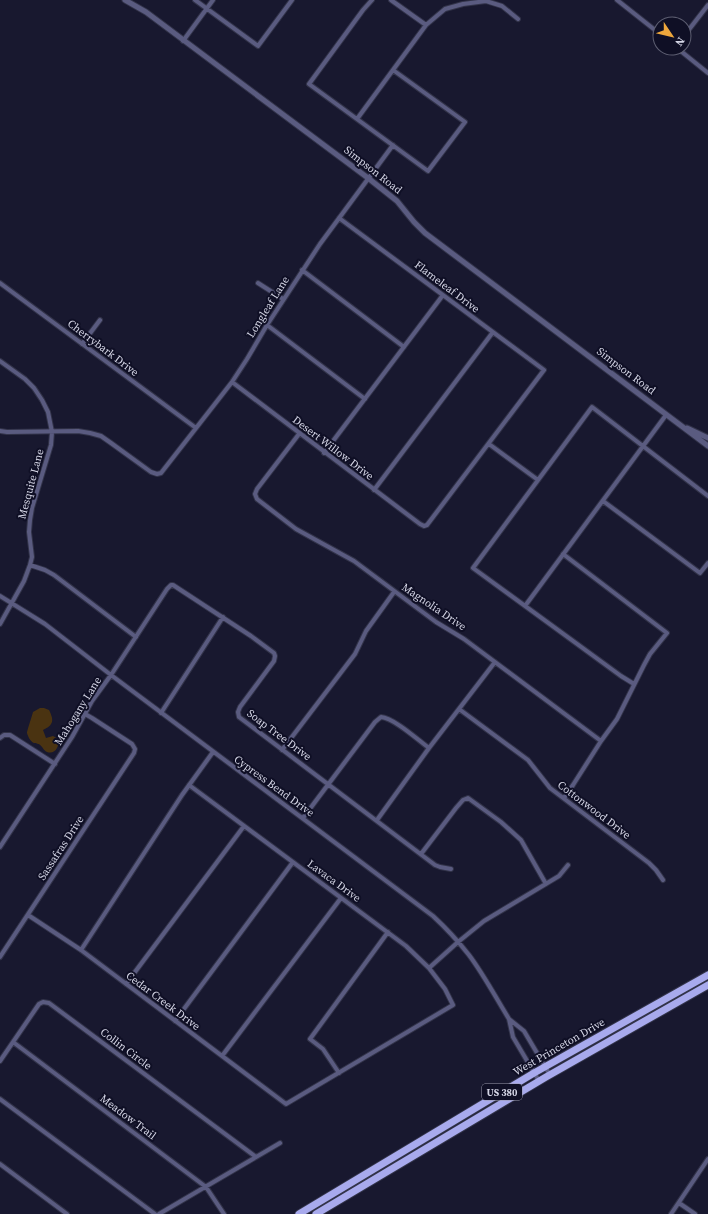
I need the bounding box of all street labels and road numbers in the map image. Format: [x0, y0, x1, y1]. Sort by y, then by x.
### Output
street label: Simpson Road [341, 143, 406, 198]
street label: Flameleaf Drive [411, 258, 483, 317]
street label: Longleaf Lane [243, 273, 293, 341]
street label: Cherrybark Drive [64, 316, 142, 380]
street label: Simpson Road [594, 344, 659, 399]
street label: Desert Willow Drive [289, 412, 377, 484]
street label: Mesquite Lane [14, 447, 48, 521]
street label: Magnolia Drive [399, 580, 469, 634]
street label: Mahogany Lane [51, 674, 105, 748]
street label: Soap Tree Drive [244, 706, 315, 764]
street label: Cypress Bend Drive [231, 752, 317, 820]
street label: Cottonwood Drive [554, 778, 634, 843]
street label: Sassafras Drive [34, 812, 88, 883]
street label: Lavaca Drive [304, 856, 364, 906]
street label: Cedar Creek Drive [123, 968, 203, 1034]
street label: West Princeton Drive [510, 1014, 608, 1079]
street label: Collin Circle [97, 1025, 155, 1074]
road number: US 380 [482, 1084, 522, 1100]
street label: Meadow Trail [97, 1091, 159, 1143]

